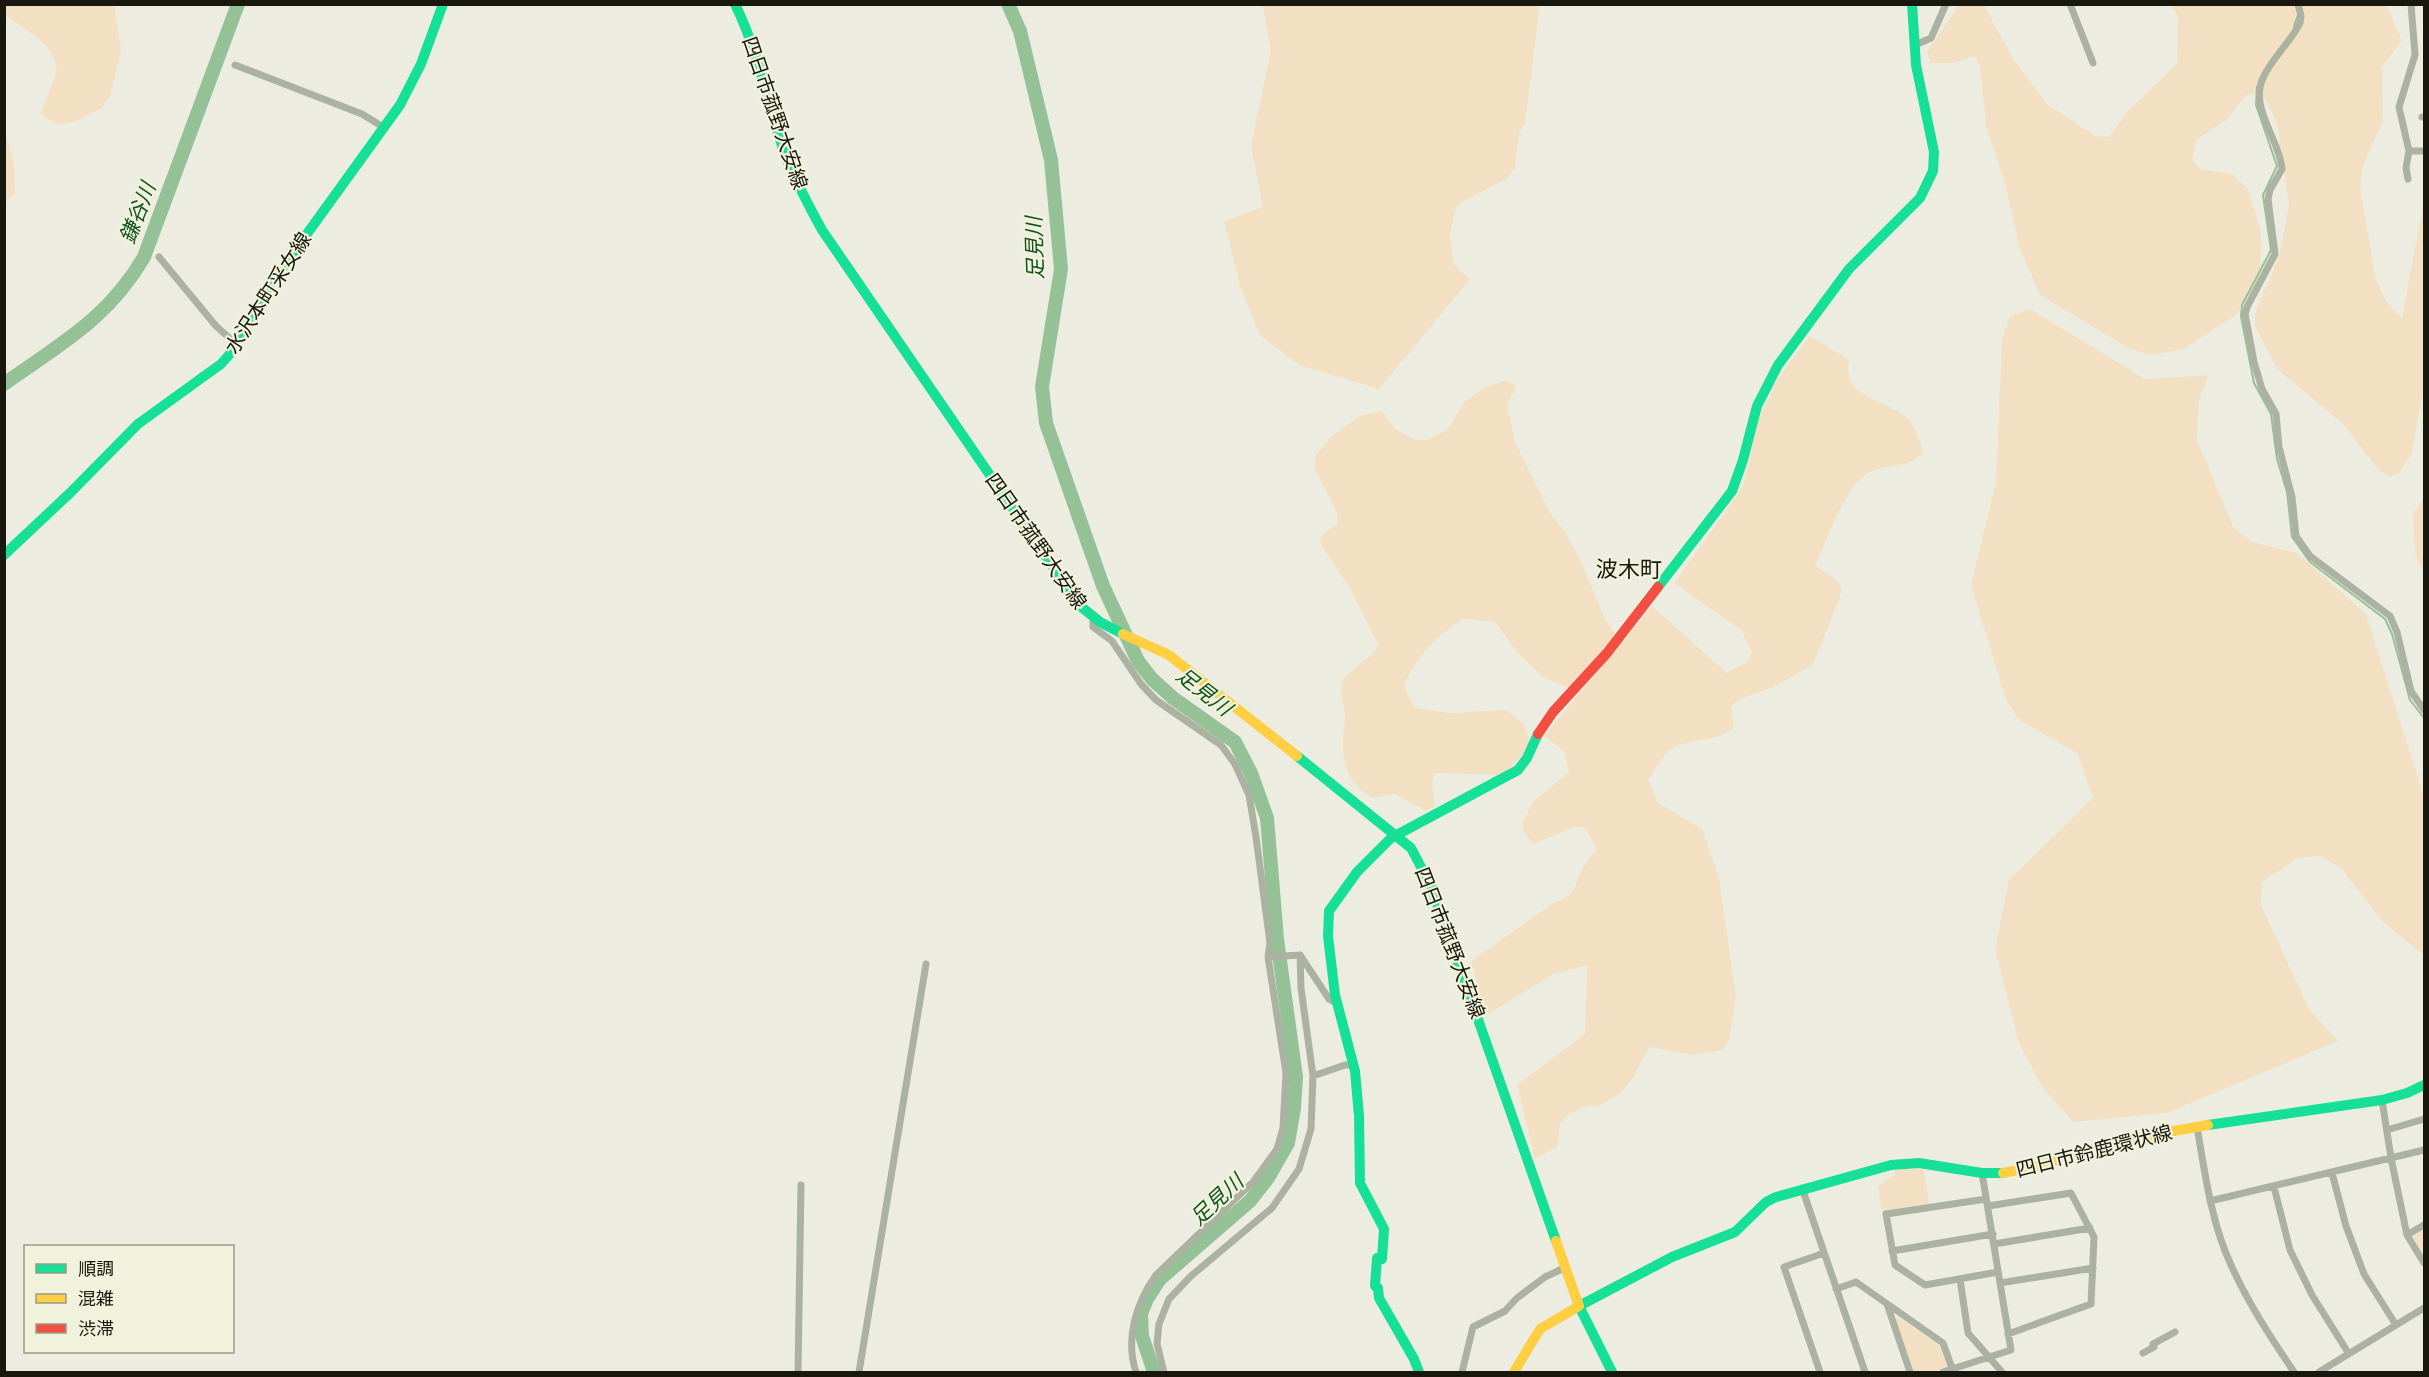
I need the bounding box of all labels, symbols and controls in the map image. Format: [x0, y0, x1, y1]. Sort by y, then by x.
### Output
street label: 四日市菰野大安線 [739, 33, 812, 192]
water label: 鎌谷川 [115, 177, 160, 246]
water label: 足見川 [1021, 214, 1047, 280]
street label: 水沢本町采女線 [220, 228, 315, 358]
street label: 四日市菰野大安線 [981, 469, 1092, 613]
district label: 波木町 [1596, 556, 1662, 581]
water label: 足見川 [1172, 662, 1238, 721]
street label: 四日市菰野大安線 [1411, 864, 1490, 1022]
street label: 四日市鈴鹿環状線 [2013, 1120, 2174, 1181]
water label: 足見川 [1185, 1168, 1249, 1230]
legend [24, 1245, 234, 1353]
text: 順調 [78, 1258, 114, 1278]
text: 混雑 [78, 1288, 114, 1308]
text: 渋滞 [78, 1318, 114, 1338]

